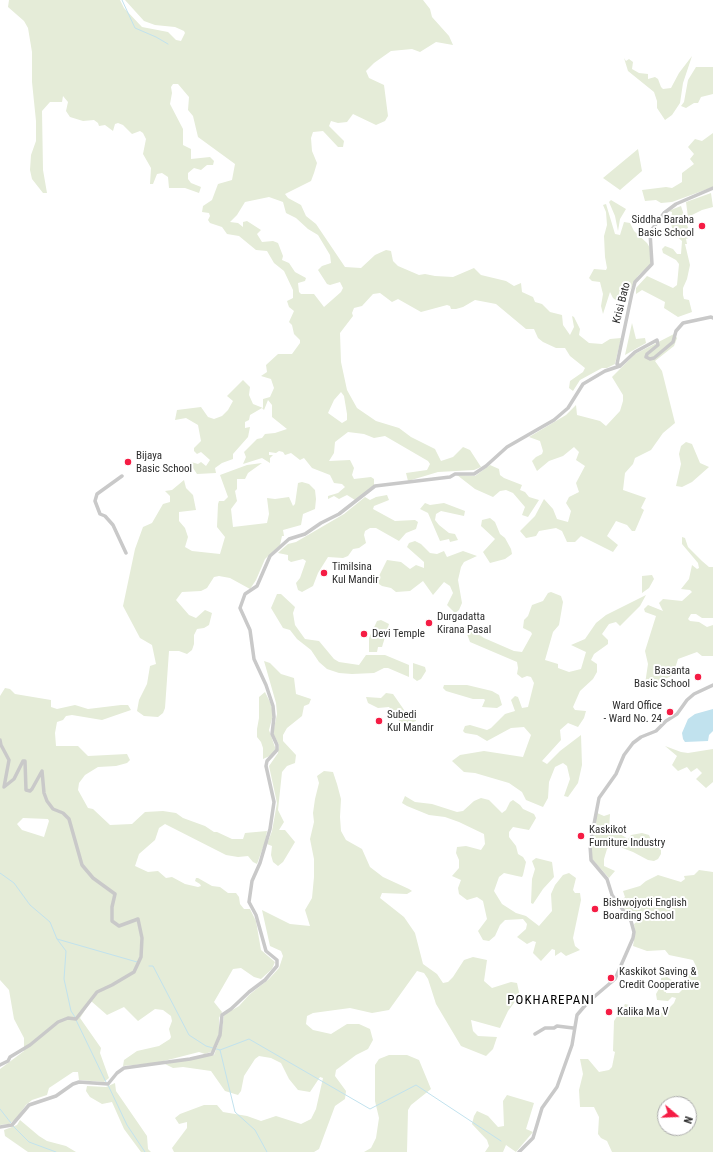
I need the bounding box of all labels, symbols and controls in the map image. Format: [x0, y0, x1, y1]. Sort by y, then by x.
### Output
place label: Siddha Baraha Basic School [631, 213, 694, 239]
marker: Siddha Baraha Basic School [697, 221, 707, 231]
street label: Krisi Bato [611, 281, 633, 325]
place label: Bijaya Basic School [136, 449, 192, 475]
marker: Bijaya Basic School [123, 457, 133, 467]
place label: Timilsina Kul Mandir [332, 560, 378, 586]
marker: Timilsina Kul Mandir [319, 568, 329, 578]
place label: Durgadatta Kirana Pasal [437, 610, 491, 636]
marker: Durgadatta Kirana Pasal [424, 618, 434, 628]
place label: Devi Temple [372, 627, 425, 641]
marker: Devi Temple [359, 629, 369, 639]
place label: Basanta Basic School [634, 664, 690, 690]
marker: Basanta Basic School [693, 672, 703, 682]
place label: Ward Office - Ward No. 24 [603, 699, 662, 725]
marker: Ward Office - Ward No. 24 [665, 707, 675, 717]
place label: Subedi Kul Mandir [387, 708, 433, 734]
marker: Subedi Kul Mandir [374, 716, 384, 726]
place label: Kaskikot Furniture Industry [589, 823, 665, 849]
marker: Kaskikot Furniture Industry [576, 831, 586, 841]
place label: Bishwojyoti English Boarding School [603, 896, 687, 922]
marker: Bishwojyoti English Boarding School [590, 904, 600, 914]
place label: Kaskikot Saving & Credit Cooperative [619, 965, 699, 991]
marker: Kaskikot Saving & Credit Cooperative [606, 973, 616, 983]
district label: POKHAREPANI [507, 993, 595, 1009]
place label: Kalika Ma V [617, 1005, 668, 1019]
marker: Kalika Ma V [604, 1007, 614, 1017]
north arrow [657, 1096, 697, 1136]
text: N [681, 1114, 695, 1125]

